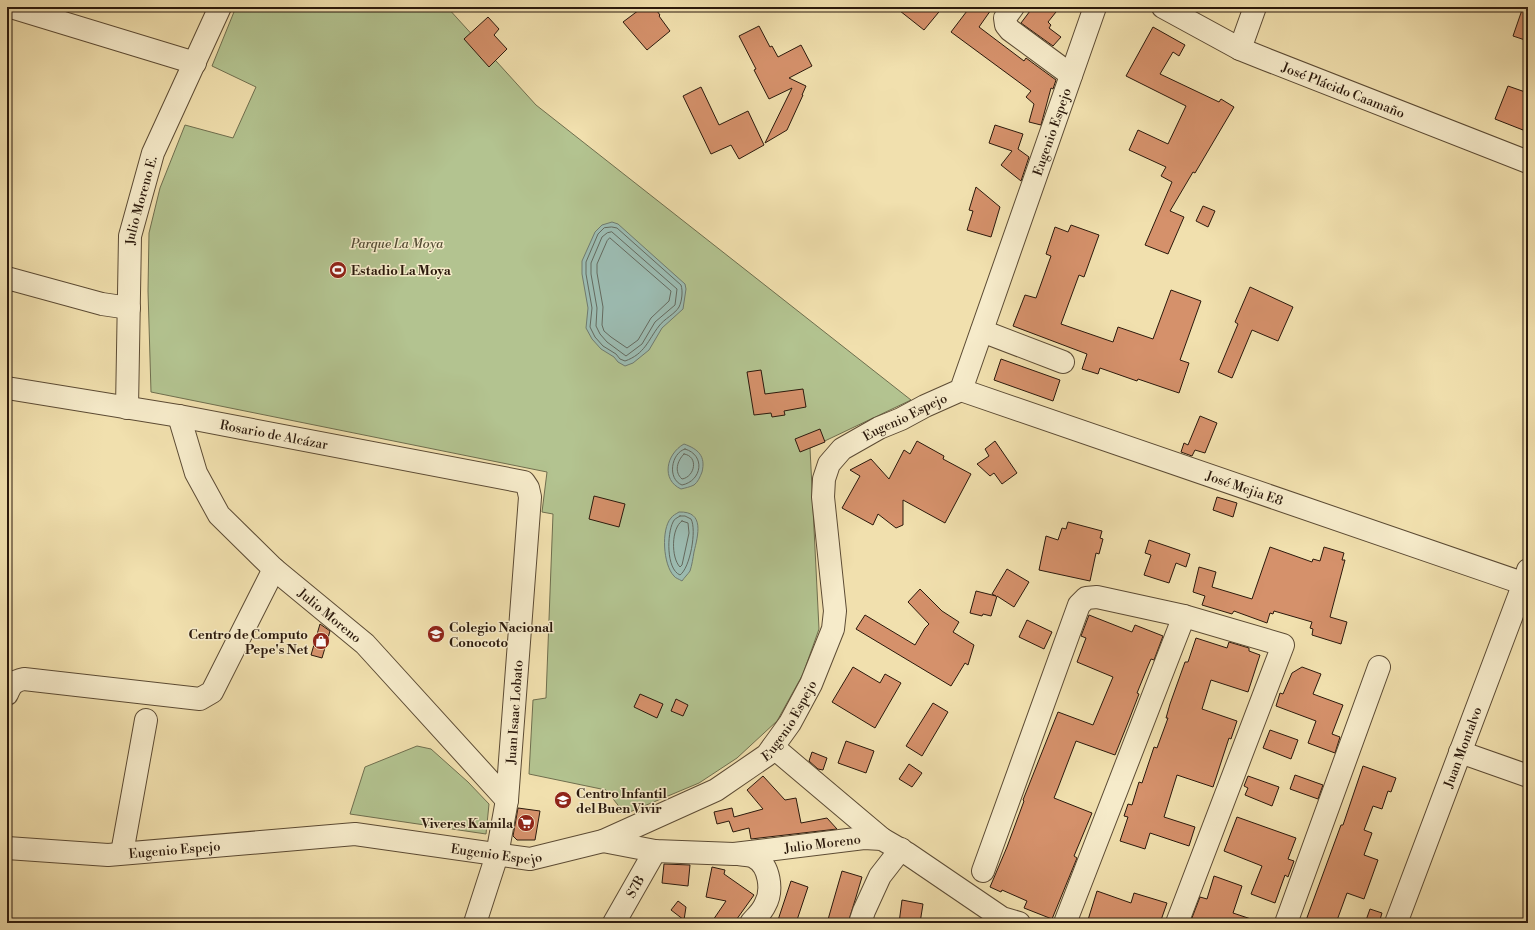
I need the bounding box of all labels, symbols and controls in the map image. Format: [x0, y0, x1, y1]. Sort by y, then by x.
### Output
street label: José Plácido Caamaño [1279, 59, 1407, 122]
street label: Eugenio Espejo [1030, 86, 1075, 178]
street label: Julio Moreno E. [122, 154, 161, 246]
park label: Parque La Moya [350, 236, 444, 252]
sports icon: Estadio La Moya [328, 260, 348, 280]
place label: Estadio La Moya [351, 263, 452, 279]
street label: Eugenio Espejo [860, 390, 950, 445]
street label: Rosario de Alcázar [218, 417, 330, 453]
street label: José Mejia E8 [1203, 467, 1285, 509]
street label: Julio Moreno [294, 585, 364, 647]
place label: Colegio Nacional Conocoto [449, 620, 554, 651]
school or university icon: Colegio Nacional Conocoto [426, 624, 446, 644]
place label: Centro de Computo Pepe's Net [189, 627, 308, 658]
shop icon: Centro de Computo Pepe's Net [311, 631, 331, 651]
street label: Juan Isaac Lobato [503, 659, 527, 766]
street label: Eugenio Espejo [759, 678, 821, 765]
street label: Juan Montalvo [1440, 705, 1486, 791]
place label: Centro Infantil del Buen Vivir [576, 786, 667, 817]
school or university icon: Centro Infantil del Buen Vivir [553, 790, 573, 810]
supermarket icon: Viveres Kamila [516, 813, 536, 833]
place label: Viveres Kamila [420, 816, 514, 832]
street label: Julio Moreno [782, 831, 862, 857]
street label: Eugenio Espejo [128, 838, 221, 862]
street label: Eugenio Espejo [450, 841, 544, 868]
street label: S7B [623, 873, 648, 901]

